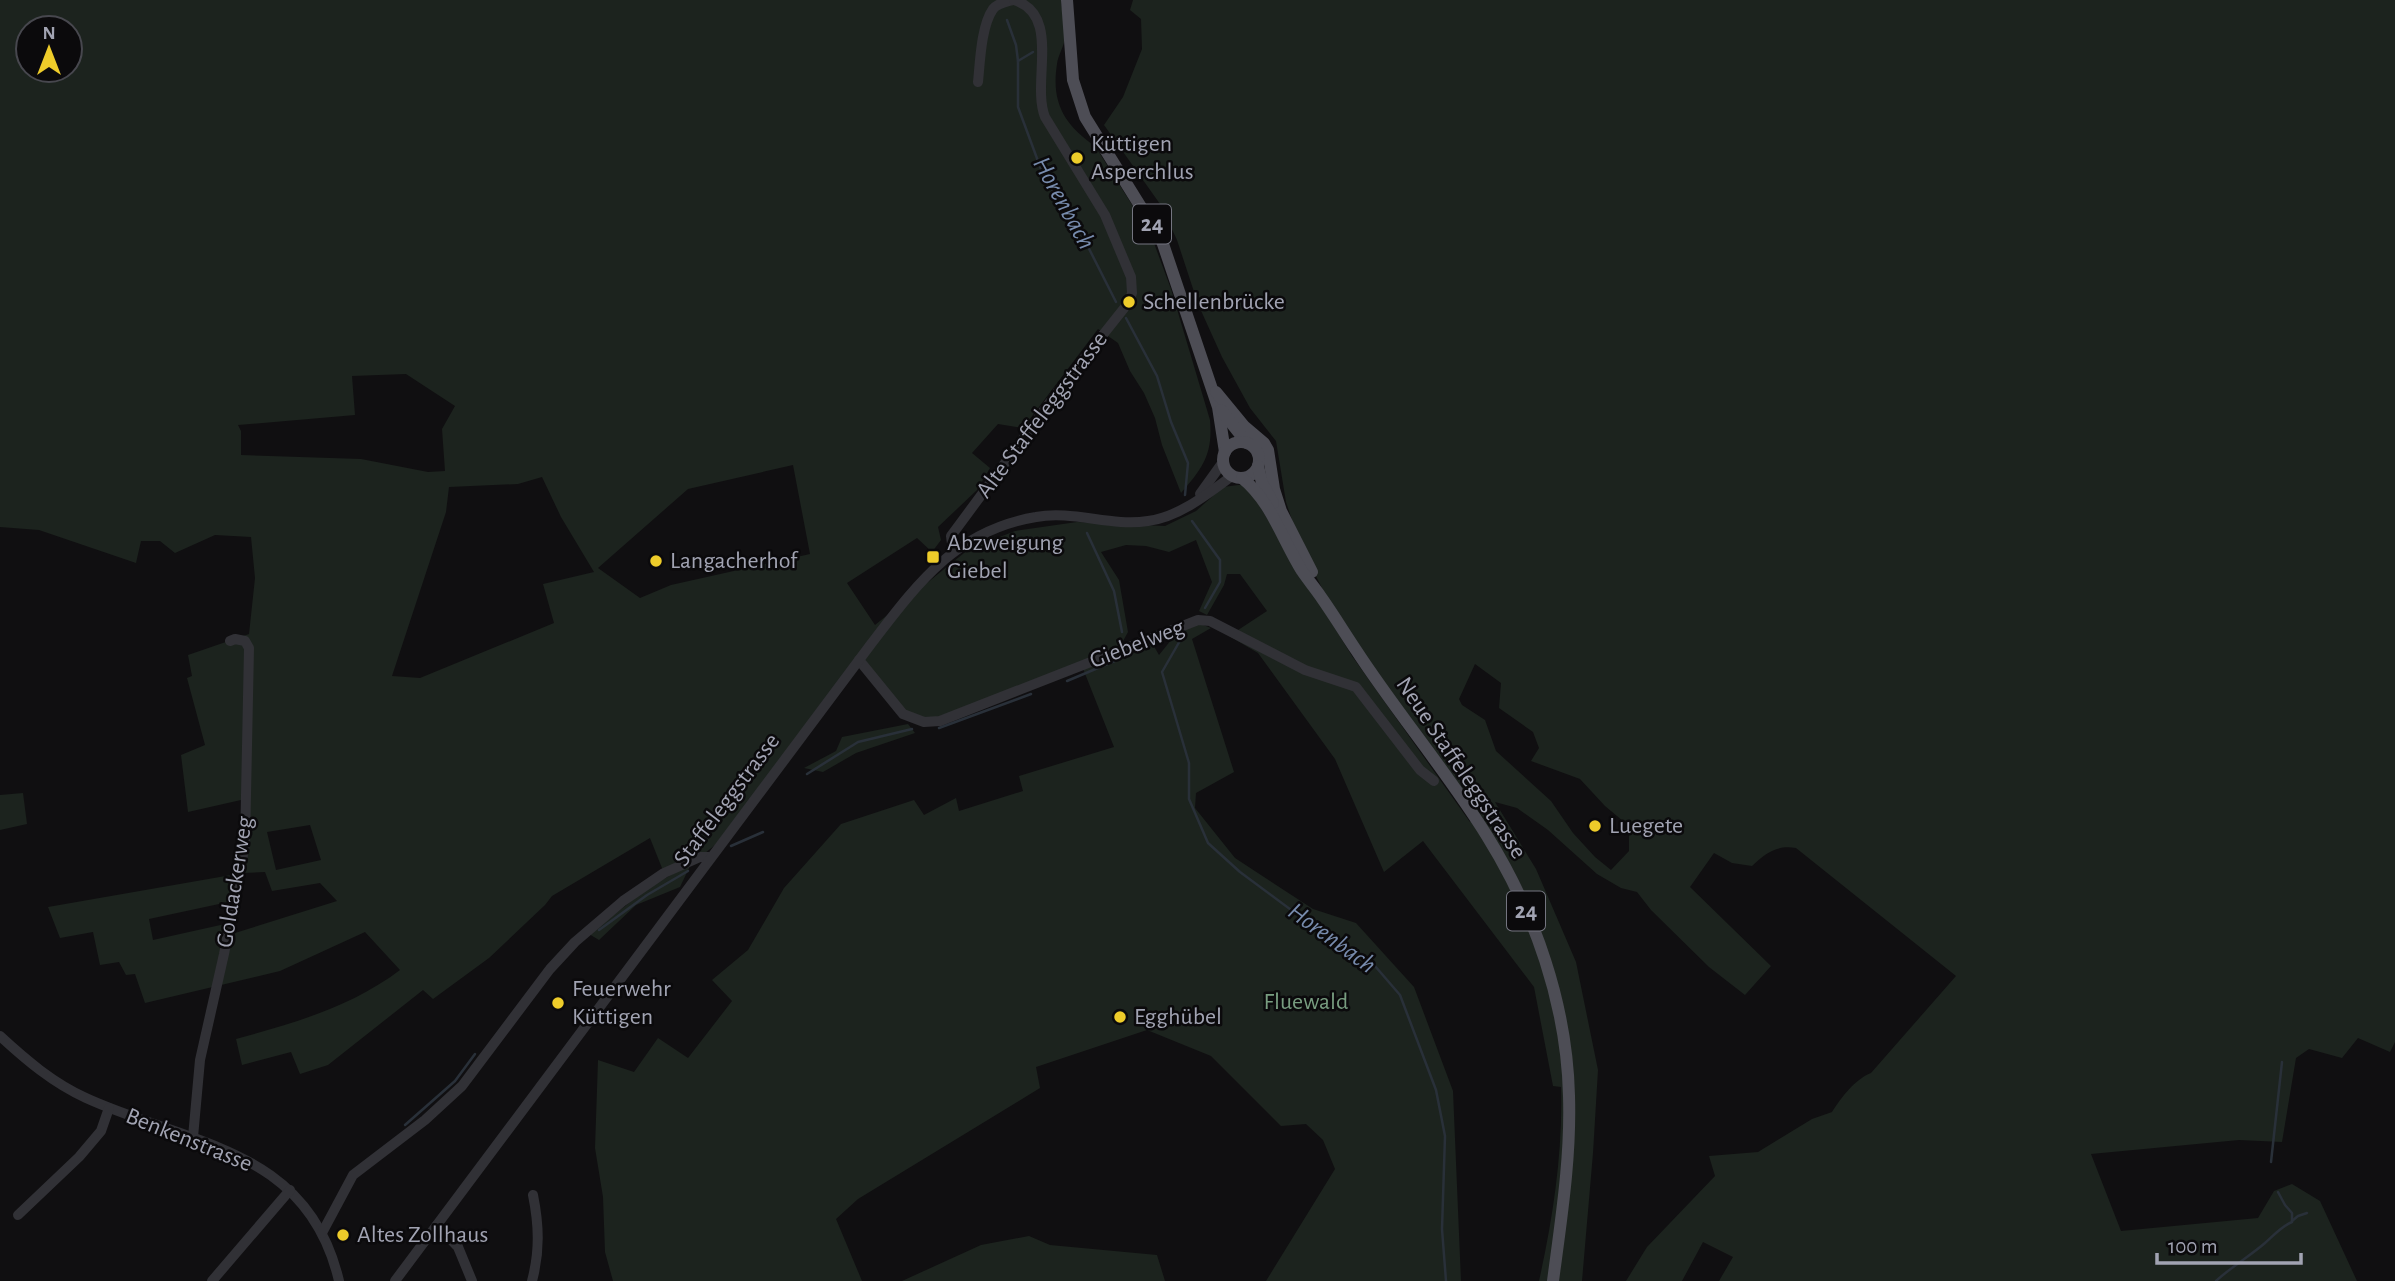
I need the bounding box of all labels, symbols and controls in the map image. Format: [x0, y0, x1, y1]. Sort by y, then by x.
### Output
north arrow [14, 14, 84, 84]
text: N [42, 24, 56, 43]
place label: Küttigen Asperchlus [1091, 132, 1194, 184]
marker: Küttigen Asperchlus [1069, 150, 1085, 166]
water label: Horenbach [1028, 152, 1100, 254]
road number: 24 [1133, 204, 1171, 244]
place label: Schellenbrücke [1143, 290, 1285, 314]
marker: Schellenbrücke [1121, 294, 1137, 310]
street label: Alte Staffeleggstrasse [972, 327, 1112, 503]
place label: Abzweigung Giebel [947, 531, 1064, 583]
place label: Langacherhof [670, 549, 799, 573]
marker: Abzweigung Giebel [925, 549, 941, 565]
marker: Langacherhof [648, 553, 664, 569]
street label: Giebelweg [1087, 615, 1188, 673]
street label: Neue Staffeleggstrasse [1391, 673, 1531, 863]
street label: Staffeleggstrasse [670, 729, 784, 871]
street label: Goldackerweg [213, 814, 257, 949]
place label: Luegete [1609, 814, 1683, 838]
marker: Luegete [1587, 818, 1603, 834]
road number: 24 [1507, 891, 1545, 930]
water label: Horenbach [1283, 898, 1381, 978]
place label: Feuerwehr Küttigen [572, 977, 671, 1029]
park label: Fluewald [1264, 990, 1348, 1014]
marker: Feuerwehr Küttigen [550, 995, 566, 1011]
place label: Egghübel [1134, 1005, 1222, 1029]
marker: Egghübel [1112, 1009, 1128, 1025]
street label: Benkenstrasse [122, 1104, 256, 1176]
scale bar [2157, 1222, 2300, 1266]
place label: Altes Zollhaus [357, 1223, 488, 1247]
marker: Altes Zollhaus [335, 1227, 351, 1243]
text: 100 m [2168, 1236, 2218, 1257]

